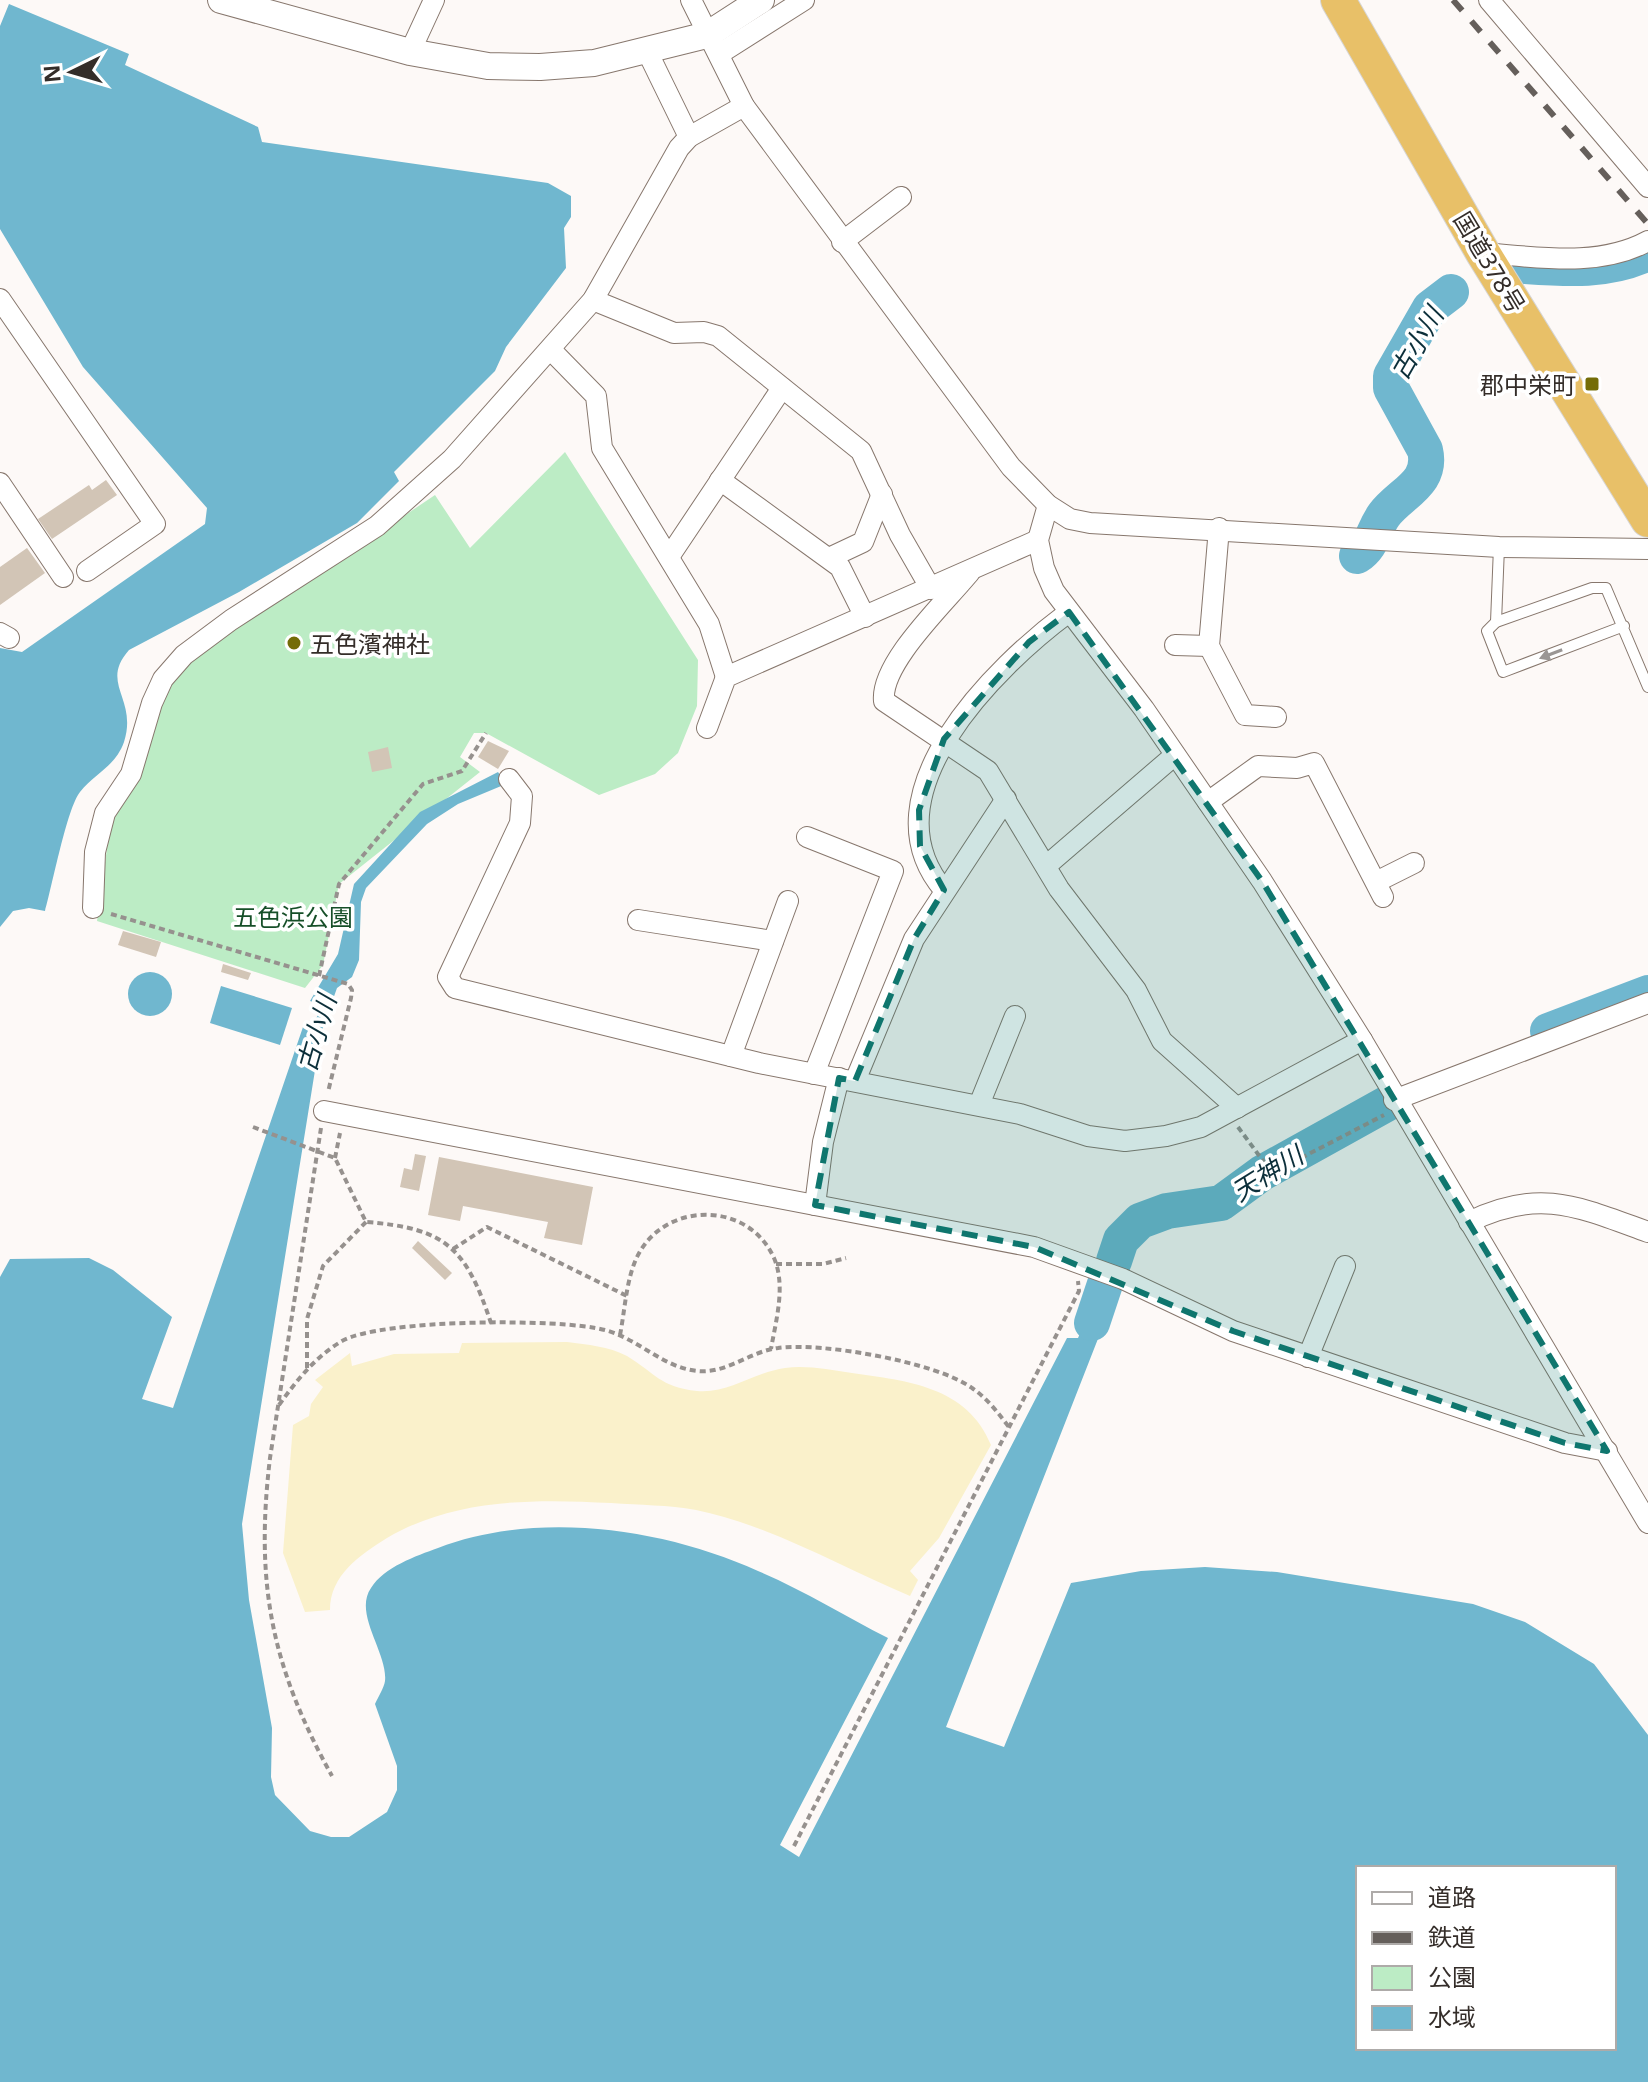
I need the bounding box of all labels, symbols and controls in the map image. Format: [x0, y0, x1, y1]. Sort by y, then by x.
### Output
north arrow [32, 32, 112, 112]
text: N [35, 64, 67, 84]
street label: 国道378号 [1447, 205, 1533, 319]
water label: 古小川 [1381, 298, 1453, 386]
place label: 郡中栄町 [1480, 368, 1576, 401]
marker: 郡中栄町 [1583, 375, 1601, 393]
place label: 五色濱神社 [310, 627, 430, 660]
marker: 五色濱神社 [285, 634, 303, 652]
one-way arrow [1539, 648, 1563, 661]
park label: 五色浜公園 [233, 900, 353, 933]
water label: 古小川 [288, 988, 345, 1075]
water label: 天神川 [1224, 1135, 1312, 1209]
legend [1356, 1866, 1616, 2050]
text: 道路 [1428, 1880, 1476, 1913]
text: 鉄道 [1428, 1920, 1476, 1953]
text: 公園 [1428, 1960, 1476, 1993]
text: 水域 [1428, 2000, 1476, 2033]

